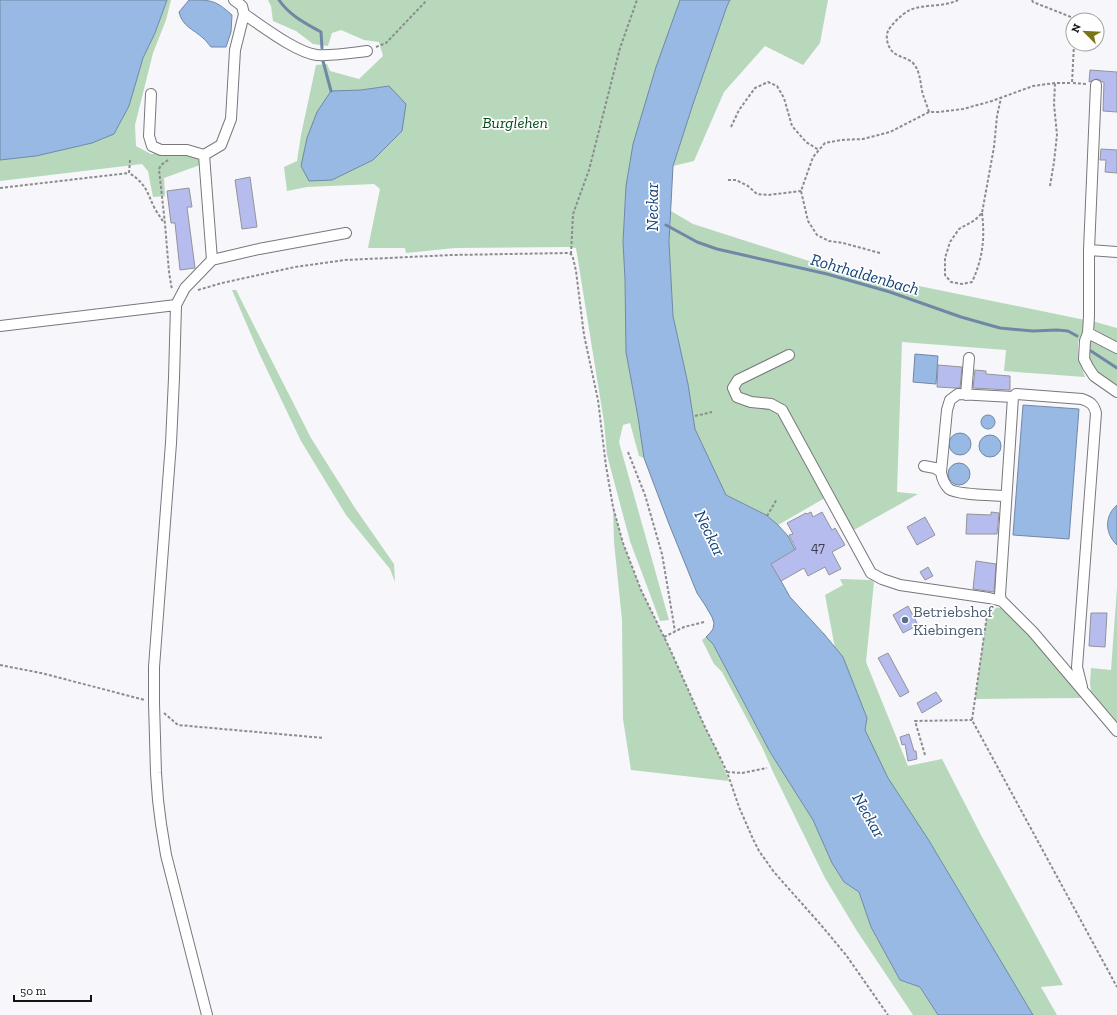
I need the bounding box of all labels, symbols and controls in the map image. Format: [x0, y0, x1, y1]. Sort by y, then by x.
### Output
north arrow [1065, 12, 1105, 52]
text: N [1069, 21, 1084, 35]
park label: Burglehen [482, 113, 548, 132]
water label: Neckar [642, 183, 662, 231]
water label: Rohrhaldenbach [808, 249, 922, 299]
water label: Neckar [690, 507, 730, 559]
house number: 47 [811, 539, 825, 556]
place label: Betriebshof Kiebingen [913, 602, 995, 639]
marker: Betriebshof Kiebingen [900, 615, 910, 625]
water label: Neckar [848, 789, 890, 841]
scale bar [14, 977, 91, 1003]
text: 50 m [20, 984, 47, 998]

